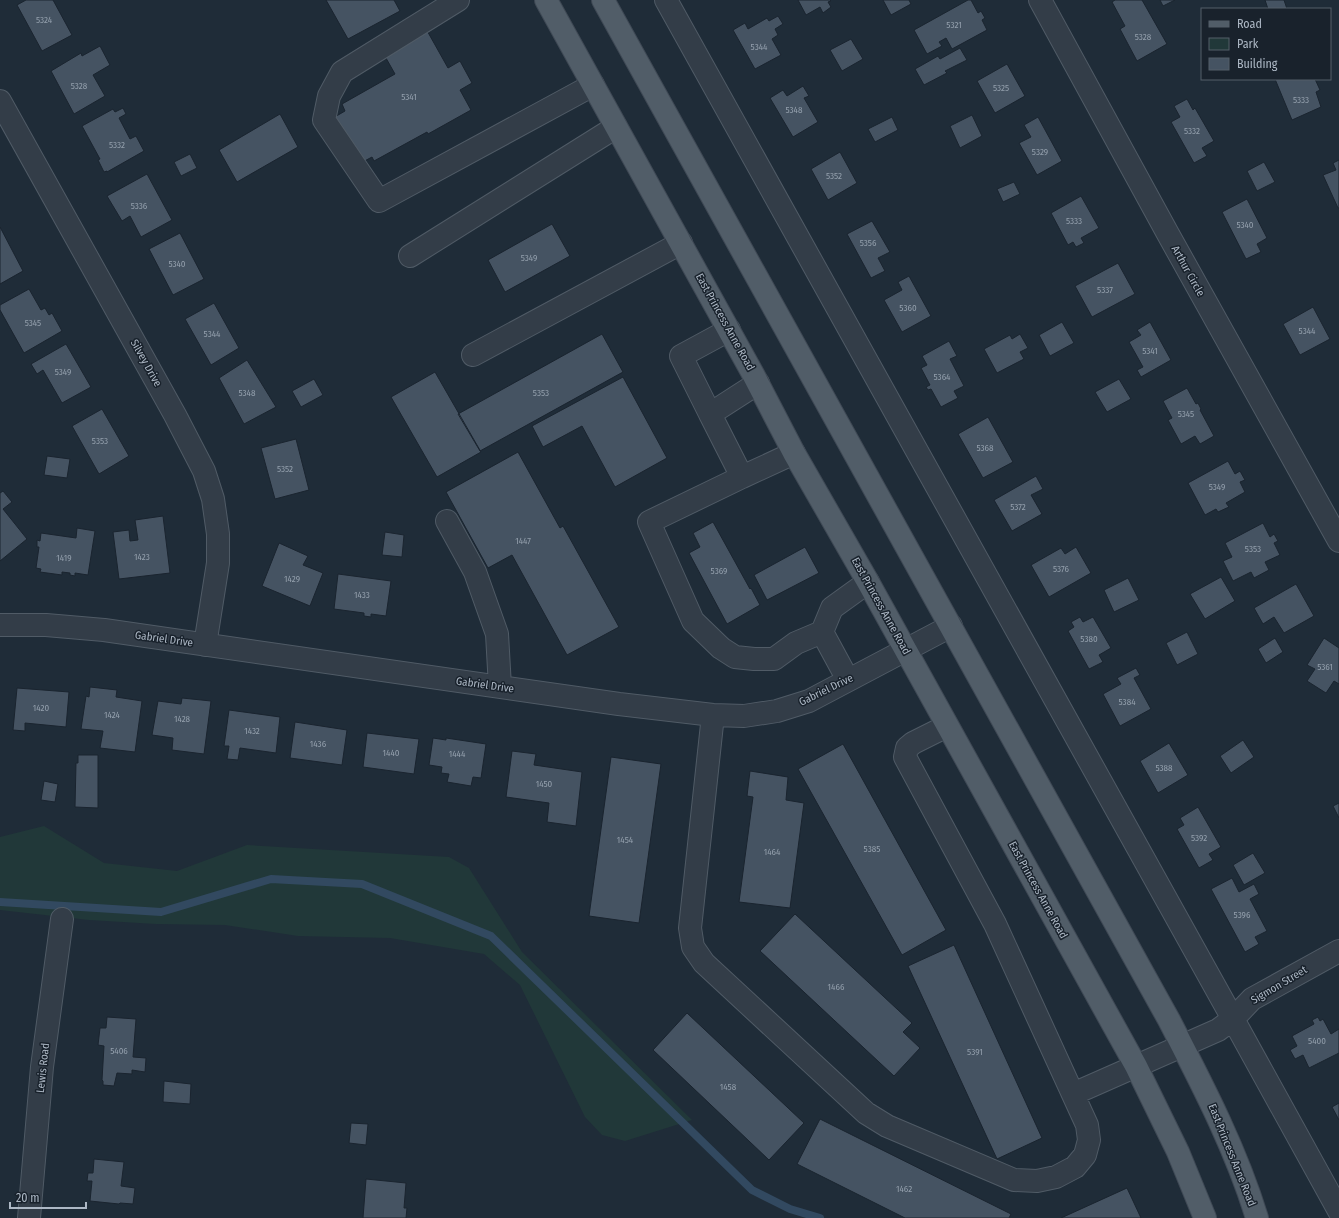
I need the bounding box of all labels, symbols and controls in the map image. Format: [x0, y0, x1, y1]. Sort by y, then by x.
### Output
legend [1201, 8, 1331, 80]
house number: 5324 [36, 15, 53, 25]
text: Road [1237, 17, 1262, 31]
house number: 5321 [946, 20, 962, 30]
house number: 5328 [1135, 32, 1152, 42]
text: Park [1237, 37, 1259, 51]
house number: 5344 [751, 42, 768, 52]
text: Building [1237, 57, 1278, 71]
house number: 5328 [71, 81, 88, 91]
house number: 5325 [993, 83, 1009, 93]
house number: 5341 [401, 92, 417, 102]
house number: 5333 [1293, 95, 1309, 105]
house number: 5348 [786, 105, 803, 115]
house number: 5332 [1184, 126, 1200, 136]
house number: 5332 [109, 140, 125, 150]
house number: 5329 [1032, 147, 1048, 157]
house number: 5352 [826, 171, 842, 181]
house number: 5336 [131, 201, 148, 211]
house number: 5333 [1066, 216, 1082, 226]
house number: 5340 [1236, 220, 1254, 230]
house number: 5356 [860, 238, 877, 248]
street label: Arthur Circle [1169, 243, 1207, 299]
house number: 5349 [521, 253, 537, 263]
house number: 5340 [168, 259, 186, 269]
street label: East Princess Anne Road [693, 271, 757, 373]
house number: 5337 [1097, 285, 1113, 295]
house number: 5360 [899, 303, 917, 313]
house number: 5345 [25, 318, 41, 328]
house number: 5344 [1299, 326, 1316, 336]
house number: 5344 [204, 329, 221, 339]
street label: Silvey Drive [128, 337, 164, 389]
house number: 5341 [1142, 346, 1158, 356]
house number: 5349 [55, 367, 71, 377]
house number: 5364 [934, 372, 951, 382]
house number: 5348 [239, 388, 256, 398]
house number: 5353 [533, 388, 549, 398]
house number: 5345 [1178, 409, 1194, 419]
house number: 5353 [92, 436, 108, 446]
house number: 5368 [976, 443, 994, 453]
house number: 5352 [277, 464, 293, 474]
house number: 5349 [1209, 482, 1225, 492]
house number: 5372 [1010, 502, 1026, 512]
house number: 1447 [515, 536, 531, 546]
house number: 5353 [1245, 544, 1261, 554]
house number: 1423 [134, 552, 150, 562]
house number: 1419 [56, 553, 72, 563]
street label: East Princess Anne Road [849, 555, 913, 657]
house number: 5376 [1053, 564, 1070, 574]
house number: 5369 [711, 566, 727, 576]
house number: 1429 [284, 574, 300, 584]
house number: 1433 [354, 590, 370, 600]
street label: Gabriel Drive [134, 629, 194, 649]
house number: 5380 [1080, 634, 1098, 644]
house number: 5361 [1317, 662, 1333, 672]
street label: Gabriel Drive [797, 671, 855, 709]
street label: Gabriel Drive [455, 675, 515, 695]
house number: 5384 [1119, 697, 1136, 707]
house number: 1420 [33, 703, 50, 713]
house number: 1424 [104, 710, 121, 720]
house number: 1428 [174, 714, 191, 724]
house number: 1432 [244, 726, 260, 736]
house number: 1436 [310, 739, 327, 749]
house number: 1440 [383, 748, 400, 758]
house number: 1444 [449, 749, 466, 759]
house number: 5388 [1155, 763, 1173, 773]
house number: 1450 [536, 779, 553, 789]
house number: 5392 [1191, 833, 1207, 843]
house number: 1454 [617, 835, 634, 845]
street label: East Princess Anne Road [1006, 839, 1070, 941]
house number: 5385 [864, 844, 880, 854]
house number: 1464 [764, 847, 781, 857]
house number: 5396 [1234, 910, 1251, 920]
street label: Sigmon Street [1249, 963, 1310, 1007]
house number: 1466 [828, 982, 845, 992]
house number: 5400 [1308, 1036, 1326, 1046]
street label: Lewis Road [34, 1042, 52, 1094]
house number: 5406 [110, 1046, 128, 1056]
house number: 5391 [967, 1047, 983, 1057]
house number: 1458 [720, 1082, 737, 1092]
street label: East Princess Anne Road [1206, 1102, 1258, 1208]
scale bar [10, 1184, 86, 1210]
house number: 1462 [896, 1184, 912, 1194]
text: 20 m [16, 1191, 40, 1205]

